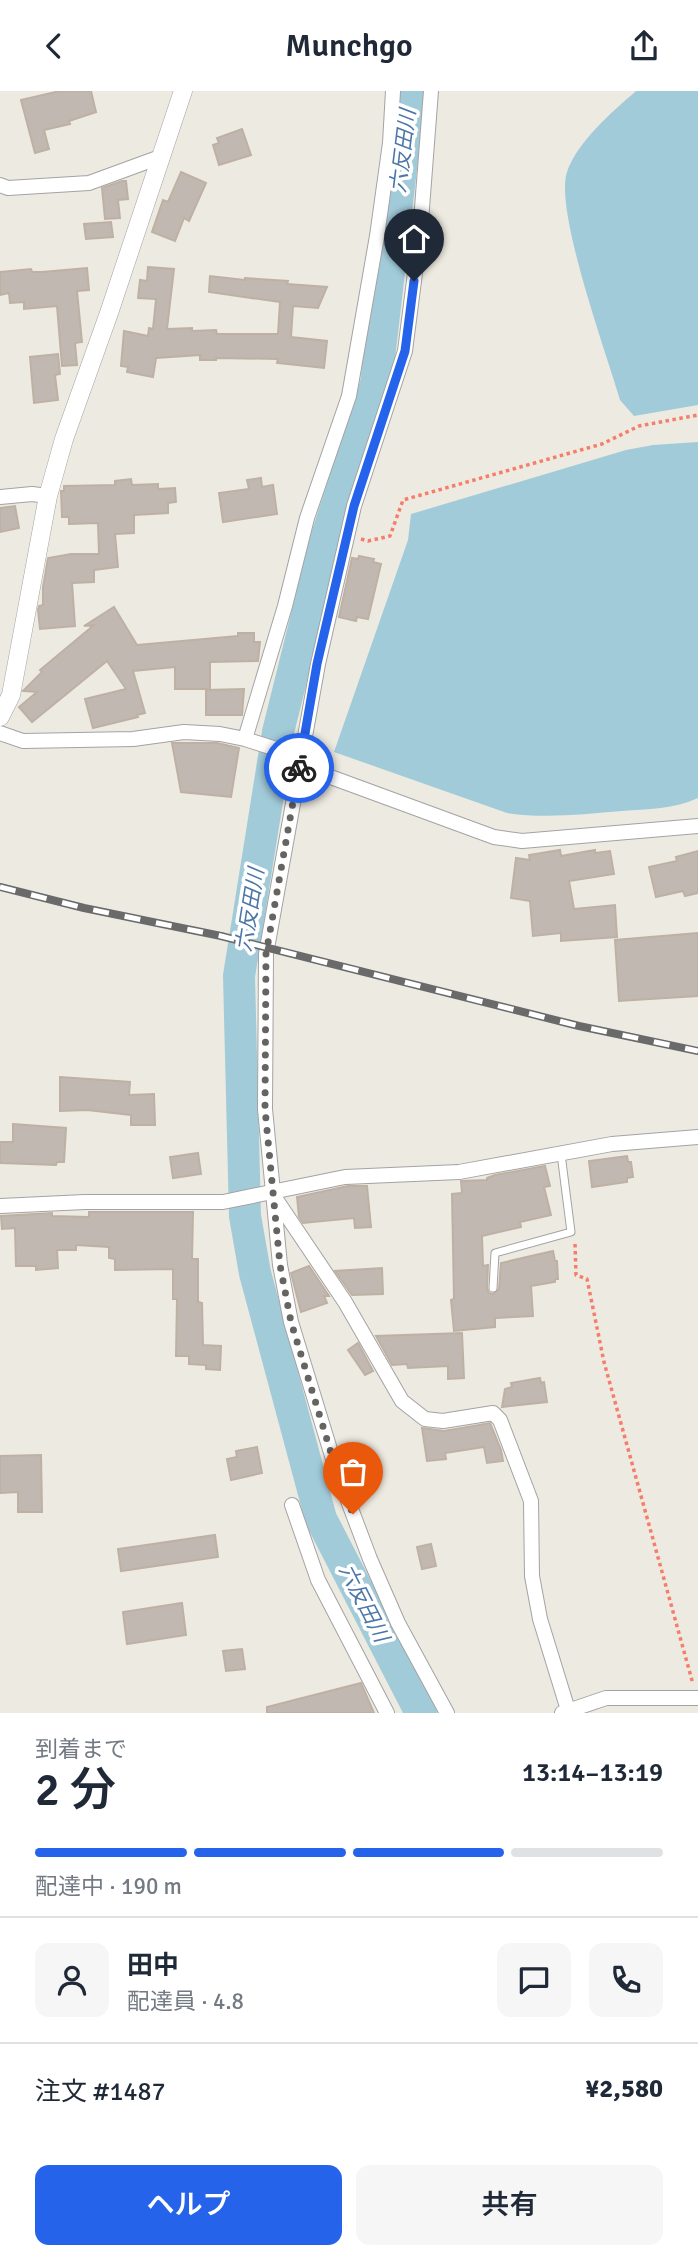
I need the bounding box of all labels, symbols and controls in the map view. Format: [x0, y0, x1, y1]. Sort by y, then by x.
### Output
text: Munchgo [285, 26, 413, 65]
icon: back [35, 27, 73, 65]
icon: share [625, 27, 663, 65]
water label: 六反田川 [385, 106, 421, 194]
pin [384, 209, 444, 281]
icon: home [395, 220, 433, 258]
courier [264, 733, 334, 803]
icon: bike [280, 749, 318, 787]
water label: 六反田川 [231, 865, 270, 954]
pin [323, 1442, 383, 1514]
icon: bag [334, 1453, 372, 1491]
water label: 六反田川 [333, 1560, 396, 1648]
text: 到着まで [35, 1735, 127, 1764]
text: 13:14–13:19 [522, 1757, 663, 1789]
text: 2 分 [35, 1762, 116, 1818]
text: 配達中 · 190 m [35, 1872, 182, 1901]
button: person [35, 1943, 109, 2017]
button: chat [497, 1943, 571, 2017]
button: phone [589, 1943, 663, 2017]
text: 田中 [127, 1950, 179, 1982]
text: 配達員 · 4.8 [127, 1987, 244, 2016]
text: ¥2,580 [585, 2073, 663, 2105]
text: 注文 #1487 [35, 2076, 166, 2108]
button: ヘルプ [35, 2165, 342, 2245]
button: 共有 [356, 2165, 663, 2245]

